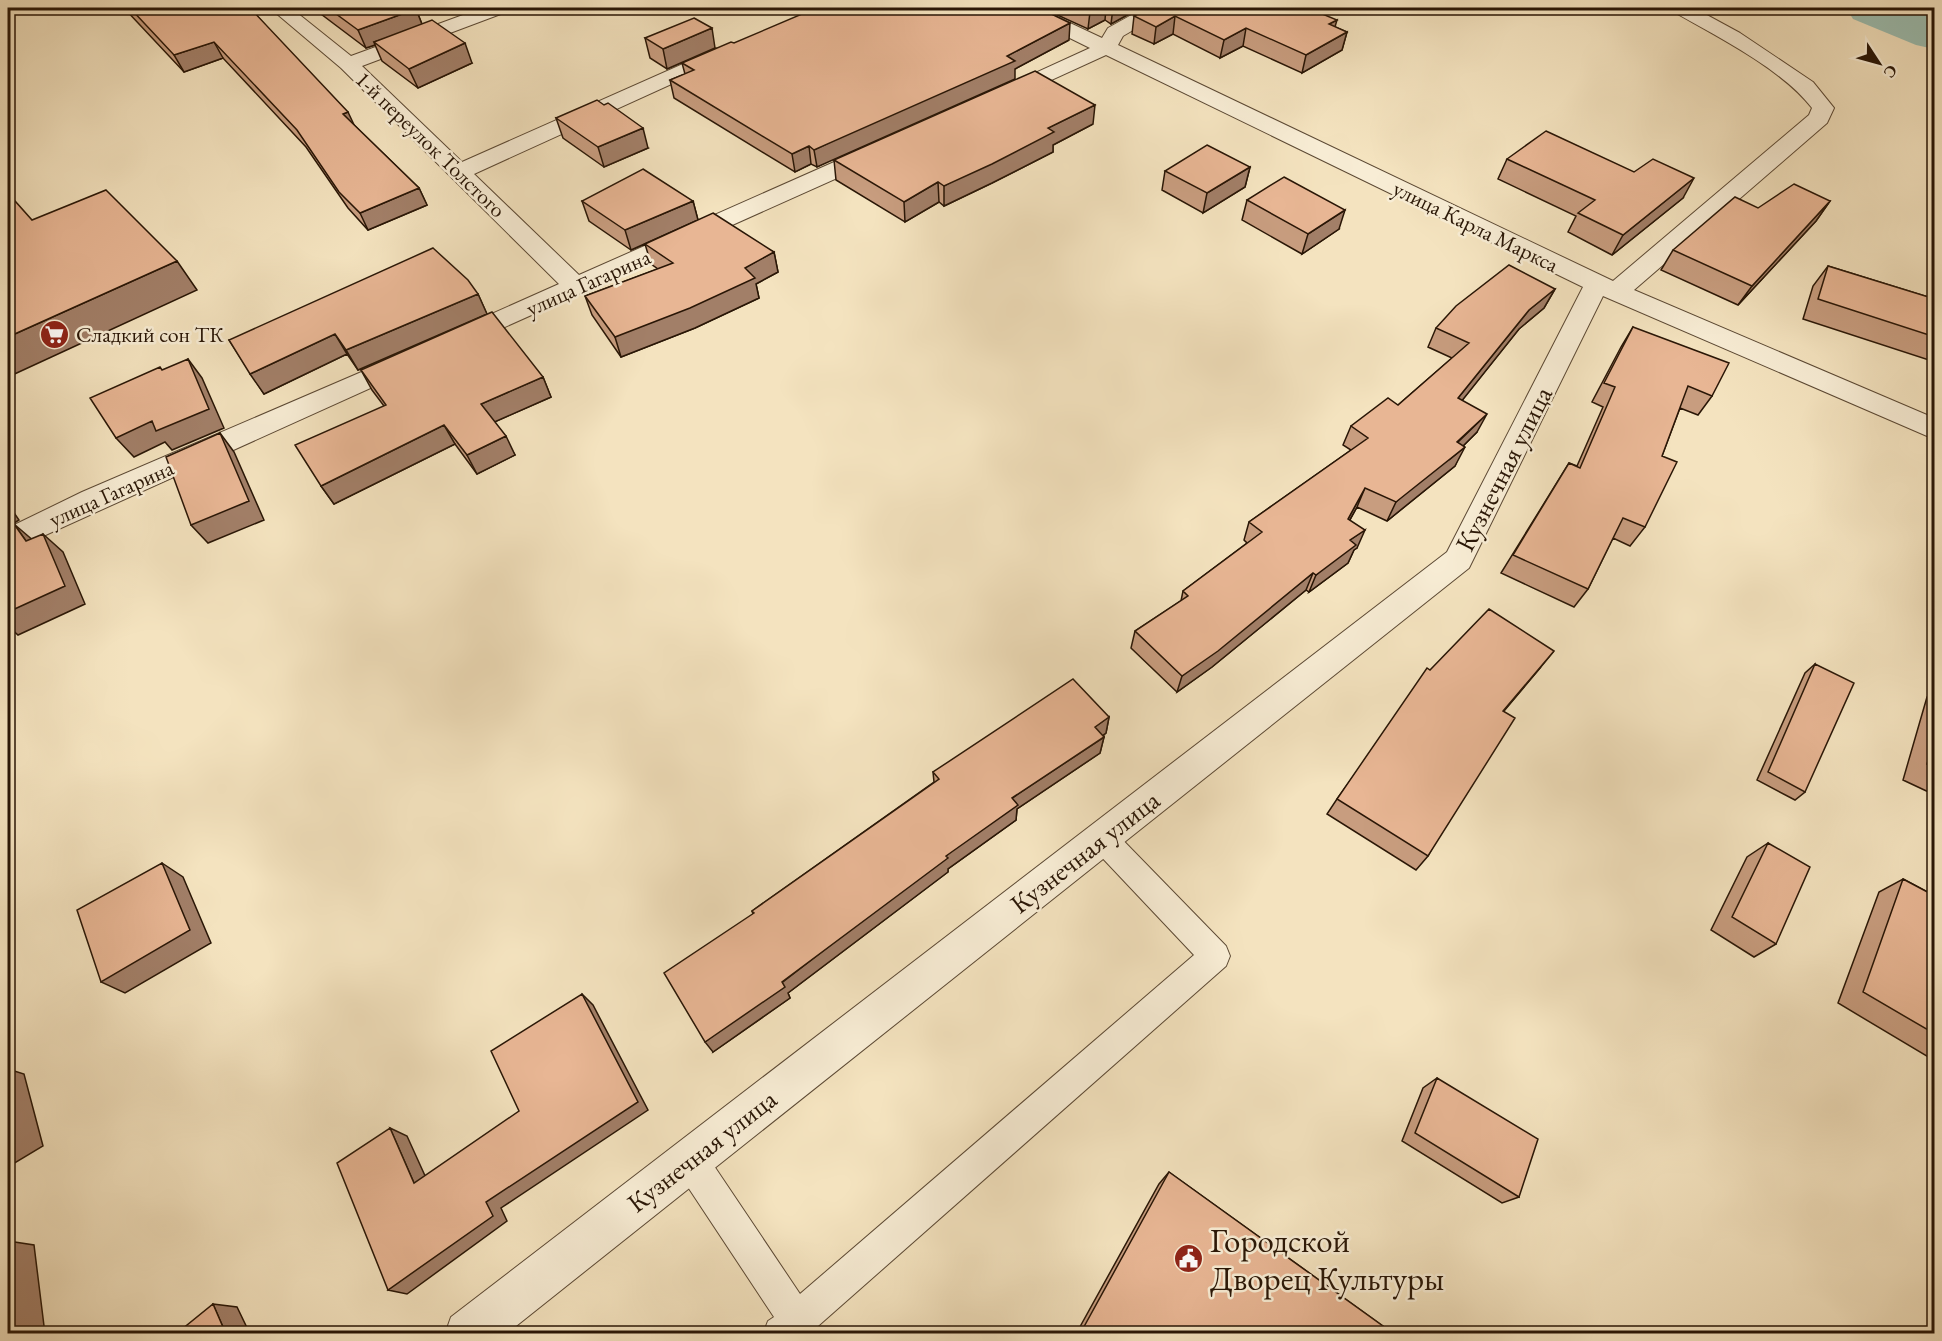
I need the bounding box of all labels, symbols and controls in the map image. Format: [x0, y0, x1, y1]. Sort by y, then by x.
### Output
north arrow [1849, 33, 1909, 93]
text: С [1879, 61, 1903, 82]
street label: 1-й переулок Толстого [349, 65, 512, 224]
street label: улица Карла Маркса [1388, 174, 1564, 279]
street label: улица Гагарина [521, 242, 655, 323]
supermarket icon: Сладкий сон ТК [39, 318, 71, 350]
place label: Сладкий сон ТК [76, 320, 224, 349]
street label: Кузнечная улица [1447, 380, 1560, 557]
street label: улица Гагарина [44, 453, 178, 534]
street label: Кузнечная улица [1003, 782, 1167, 921]
street label: Кузнечная улица [620, 1081, 784, 1220]
place label: Городской Дворец Культуры [1210, 1219, 1444, 1300]
public building icon: Городской Дворец Культуры [1173, 1243, 1205, 1275]

